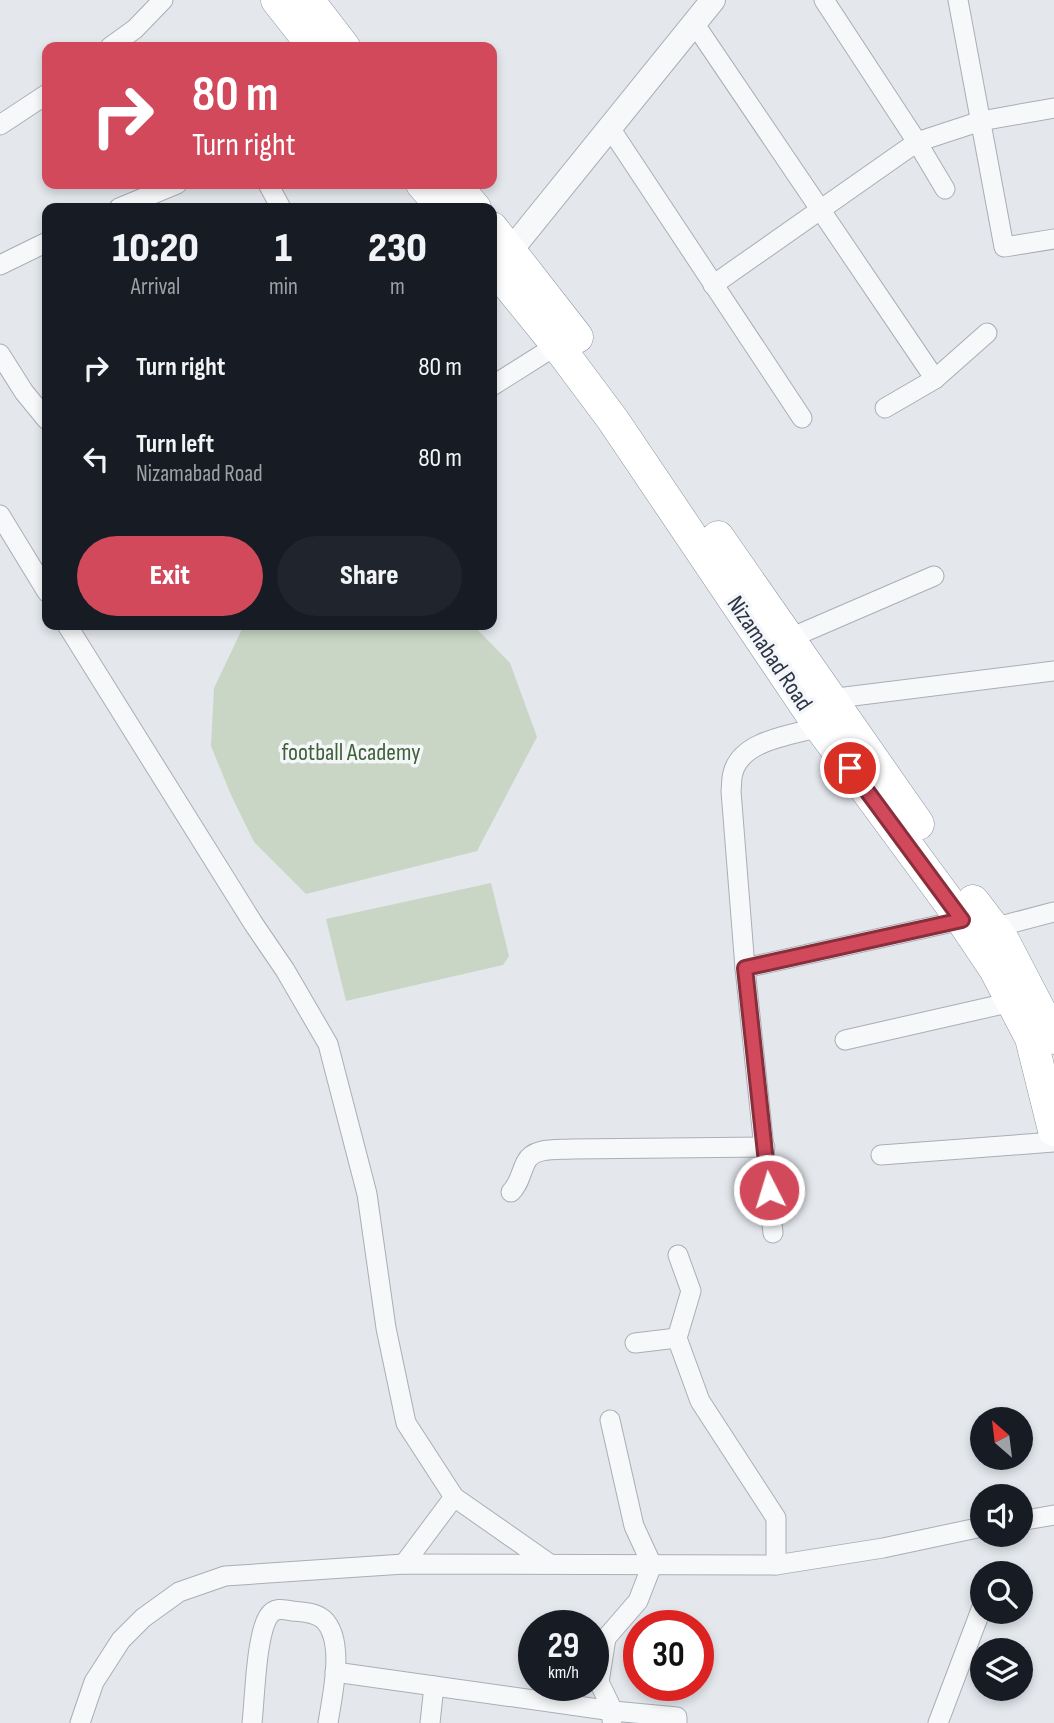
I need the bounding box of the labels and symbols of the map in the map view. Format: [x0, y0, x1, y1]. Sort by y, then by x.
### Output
street label: Nizamabad Road [721, 590, 819, 716]
park label: football Academy [282, 738, 420, 767]
pin [820, 738, 880, 798]
position arrow [732, 1153, 806, 1227]
north arrow [970, 1407, 1032, 1470]
speed limit sign: 30 [623, 1610, 714, 1701]

